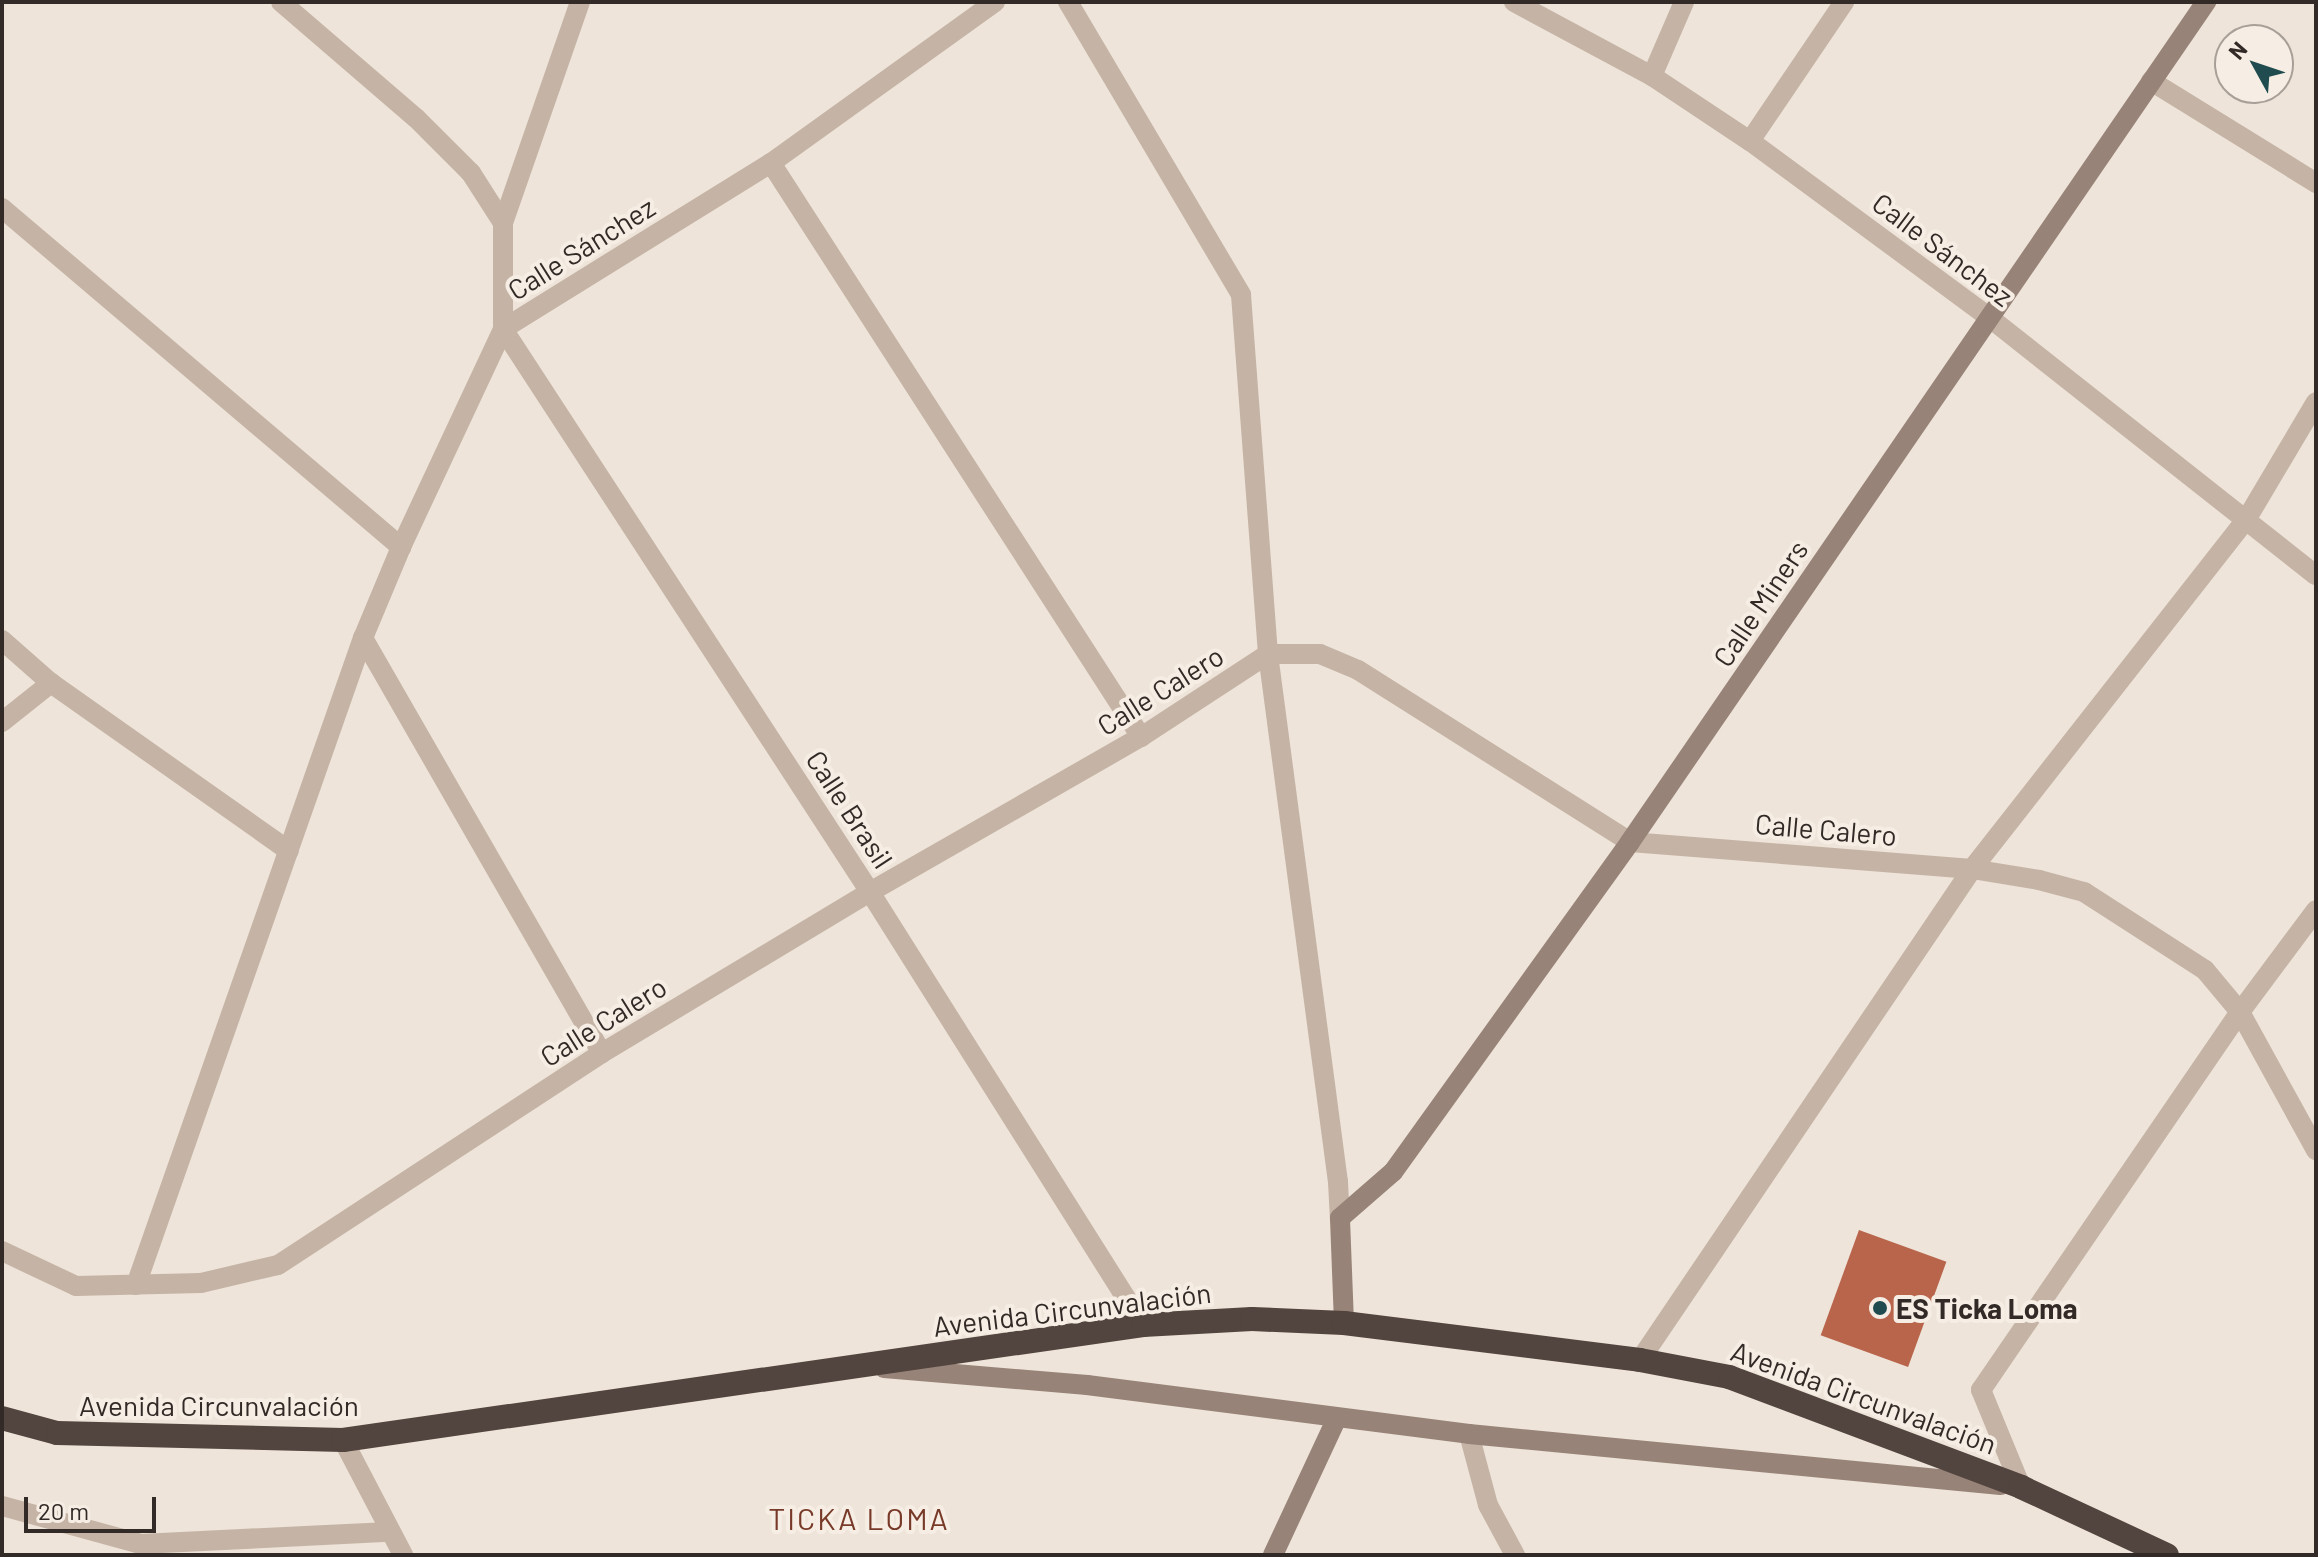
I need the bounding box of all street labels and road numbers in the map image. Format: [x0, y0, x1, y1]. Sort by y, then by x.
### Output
street label: Calle Sánchez [1866, 185, 2020, 313]
street label: Calle Sánchez [501, 190, 661, 306]
street label: Calle Miners [1706, 533, 1814, 673]
street label: Calle Calero [1091, 638, 1229, 742]
street label: Calle Brasil [800, 744, 900, 874]
street label: Calle Calero [1754, 806, 1898, 852]
street label: Calle Calero [534, 969, 672, 1073]
street label: Avenida Circunvalación [931, 1275, 1213, 1343]
street label: Avenida Circunvalación [1727, 1333, 2001, 1461]
street label: Avenida Circunvalación [79, 1388, 359, 1422]

